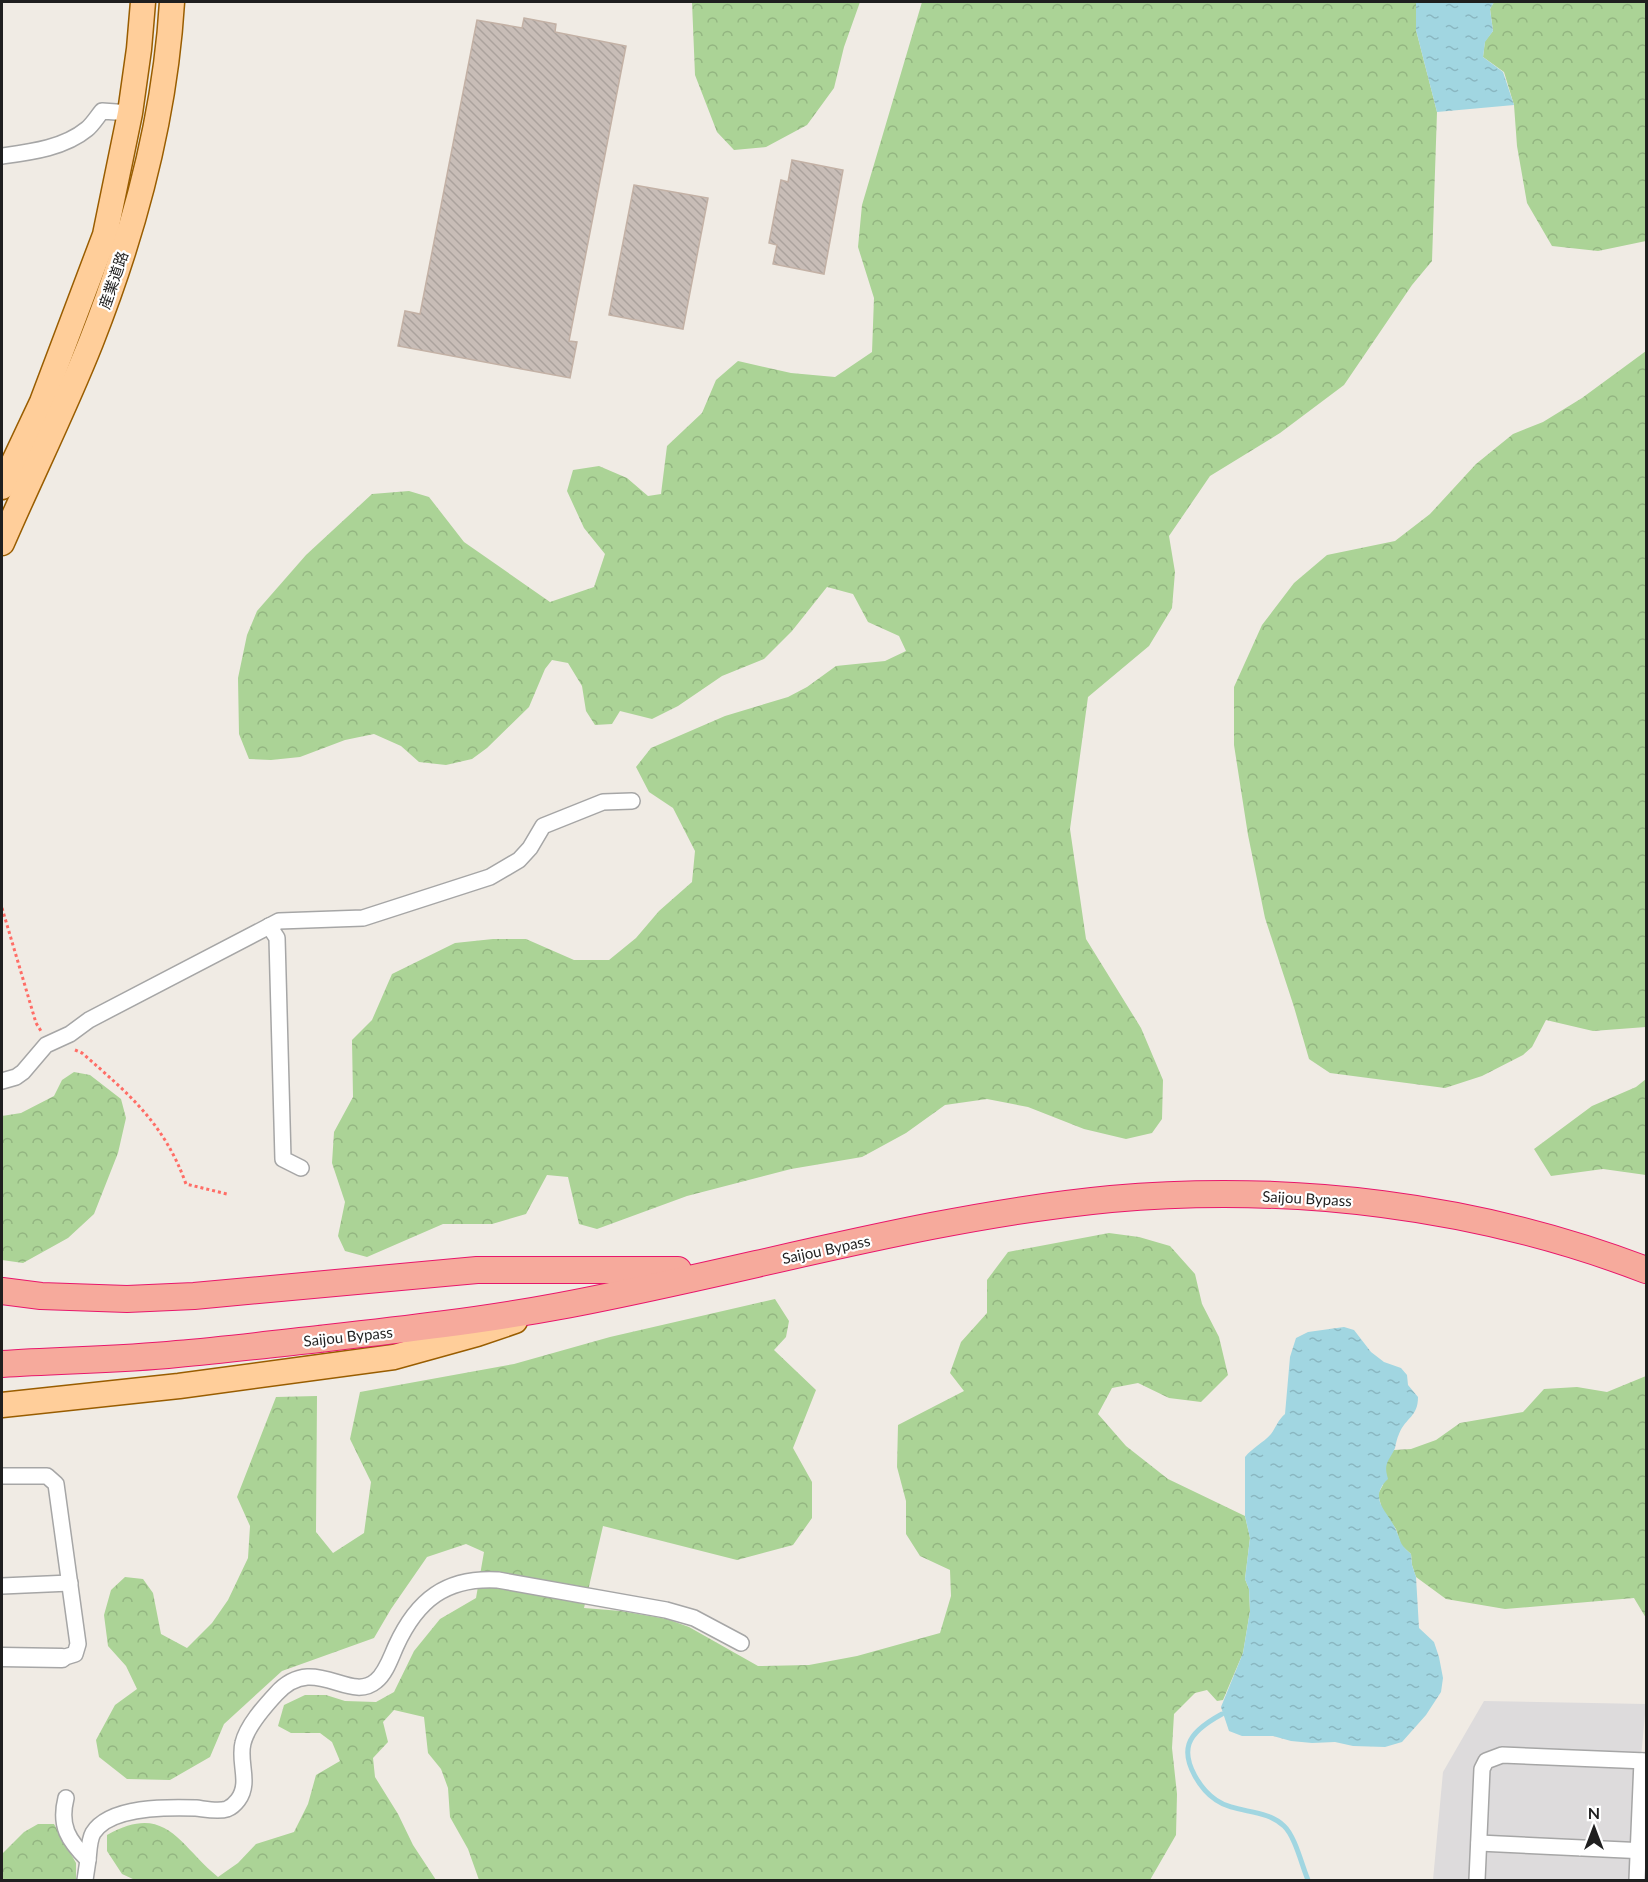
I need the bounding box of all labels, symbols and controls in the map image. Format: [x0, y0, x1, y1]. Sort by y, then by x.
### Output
street label: 産業道路 [95, 249, 131, 311]
street label: Saijou Bypass [1262, 1187, 1352, 1209]
street label: Saijou Bypass [780, 1231, 872, 1267]
street label: Saijou Bypass [303, 1322, 393, 1350]
north arrow [1564, 1798, 1624, 1858]
text: N [1588, 1803, 1600, 1822]

